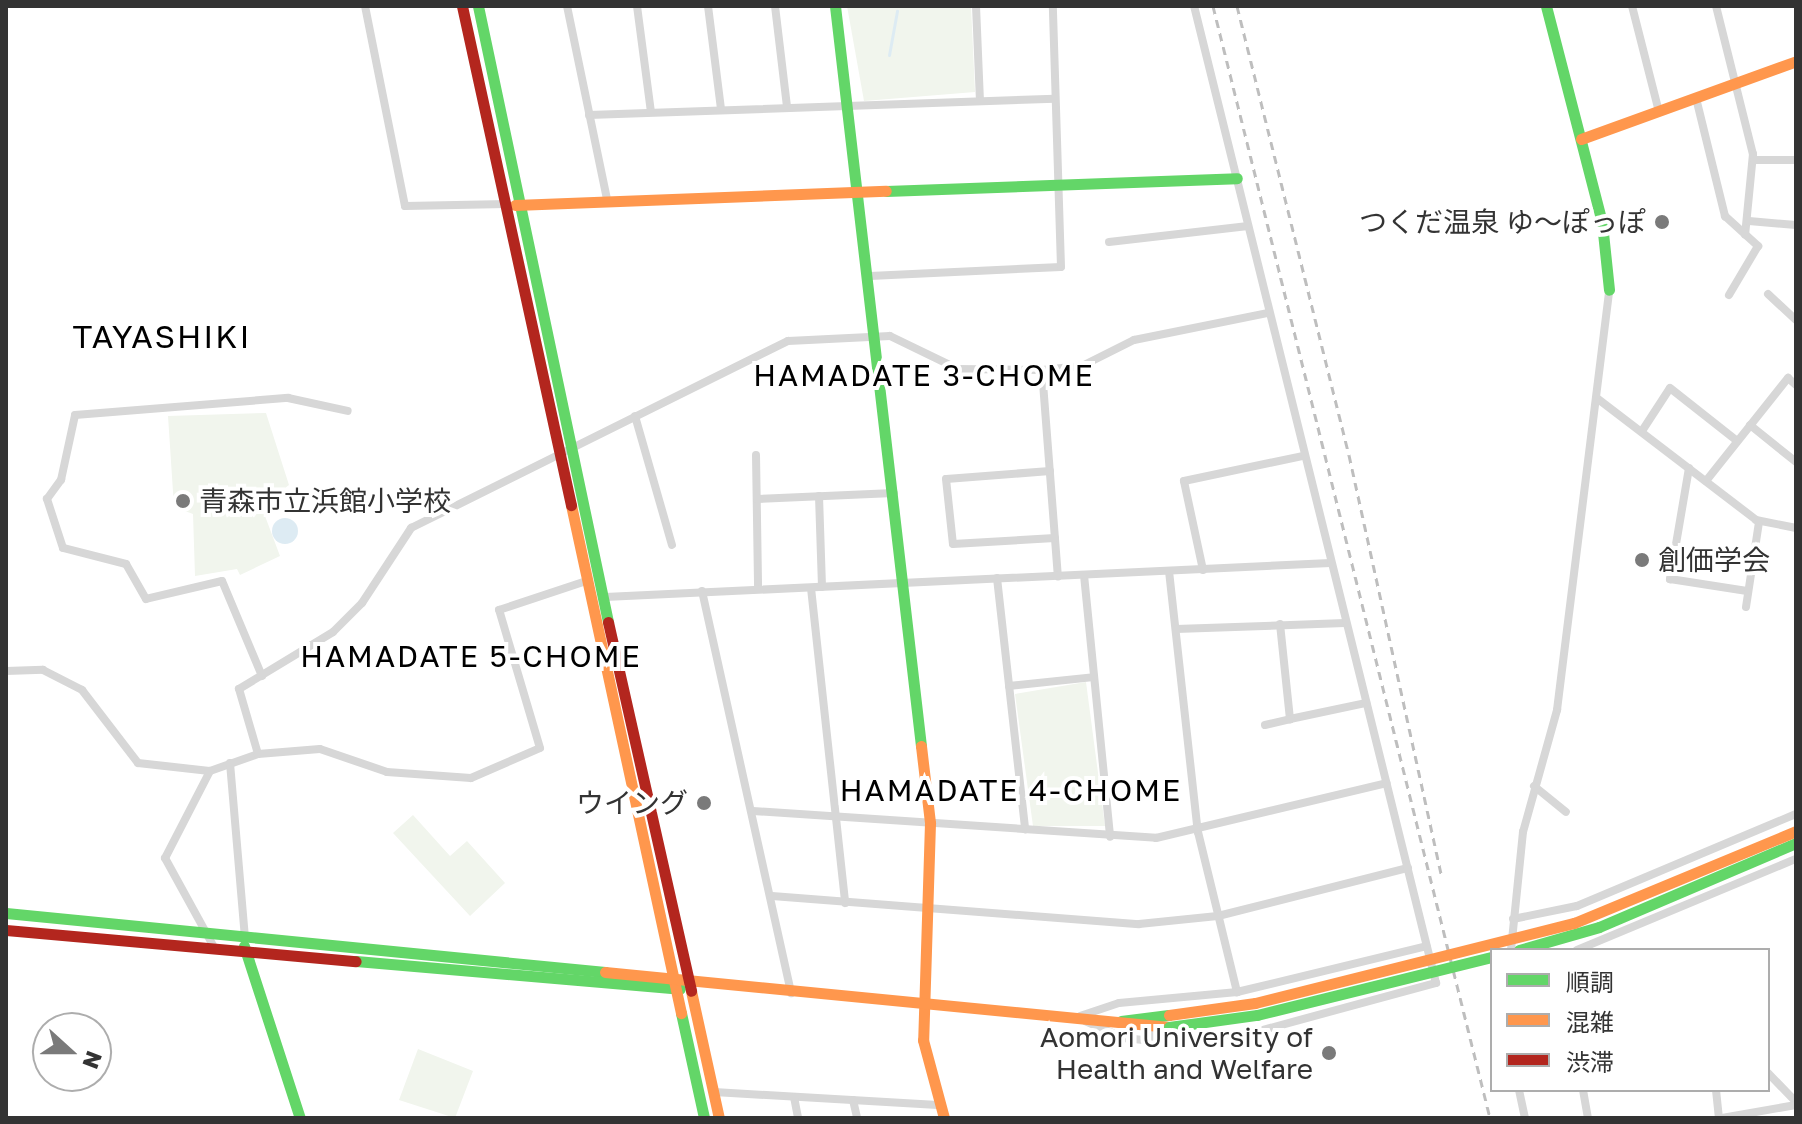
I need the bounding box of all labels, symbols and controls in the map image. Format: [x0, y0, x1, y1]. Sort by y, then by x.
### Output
place label: つくだ温泉 ゆ～ぽっぽ [1359, 205, 1646, 239]
marker: つくだ温泉 ゆ～ぽっぽ [1653, 213, 1671, 231]
district label: TAYASHIKI [73, 317, 251, 355]
district label: HAMADATE 3-CHOME [753, 357, 1095, 393]
place label: 青森市立浜館小学校 [199, 484, 451, 518]
marker: 青森市立浜館小学校 [174, 492, 192, 510]
place label: 創価学会 [1658, 543, 1770, 577]
marker: 創価学会 [1633, 551, 1651, 569]
district label: HAMADATE 5-CHOME [300, 638, 642, 674]
district label: HAMADATE 4-CHOME [840, 772, 1182, 808]
place label: ウイング [576, 786, 688, 820]
marker: ウイング [695, 794, 713, 812]
legend [1490, 948, 1770, 1092]
text: 順調 [1566, 967, 1614, 996]
text: 混雑 [1566, 1007, 1614, 1036]
north arrow [32, 1012, 112, 1092]
place label: Aomori University of Health and Welfare [1040, 1020, 1313, 1086]
marker: Aomori University of Health and Welfare [1320, 1044, 1338, 1062]
text: N [77, 1047, 109, 1073]
text: 渋滞 [1566, 1047, 1614, 1076]

